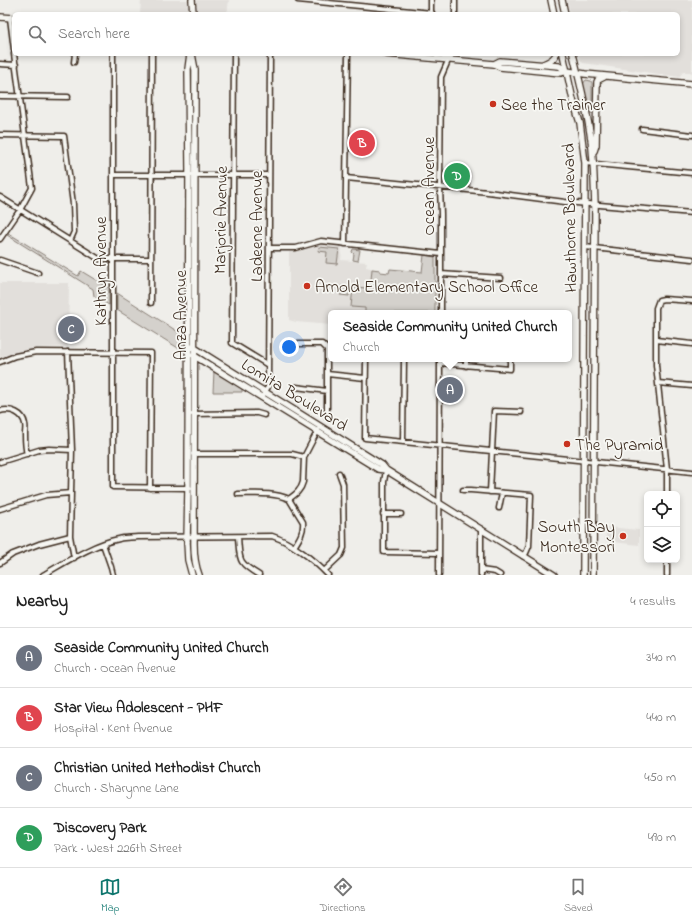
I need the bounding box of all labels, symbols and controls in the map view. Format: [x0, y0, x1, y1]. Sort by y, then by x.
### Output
search box [12, 12, 680, 56]
icon: search [26, 23, 48, 45]
text: Search here [58, 23, 130, 45]
place label: See the Trainer [501, 93, 606, 118]
marker: See the Trainer [488, 99, 498, 109]
pin: B [349, 128, 375, 158]
street label: Ocean Avenue [417, 136, 442, 235]
street label: Hawthorne Boulevard [557, 143, 584, 293]
pin: D [444, 161, 470, 191]
street label: Marjorie Avenue [208, 165, 235, 274]
street label: Ladeene Avenue [245, 170, 270, 282]
street label: Kathryn Avenue [89, 216, 115, 326]
street label: Anza Avenue [169, 270, 194, 360]
place label: Arnold Elementary School Office [315, 275, 539, 301]
marker: Arnold Elementary School Office [302, 281, 312, 291]
popup [328, 310, 572, 362]
pin: C [58, 314, 84, 344]
text: Seaside Community United Church [343, 316, 557, 338]
your location [279, 337, 299, 357]
text: Church [343, 338, 379, 357]
street label: Lomita Boulevard [236, 352, 353, 438]
pin: A [437, 375, 463, 405]
place label: The Pyramid [575, 433, 664, 459]
marker: The Pyramid [562, 439, 572, 449]
map controls [644, 491, 680, 563]
button: locate [644, 491, 680, 527]
place label: South Bay Montessori [537, 515, 615, 560]
button: layers [644, 527, 680, 563]
marker: South Bay Montessori [618, 531, 628, 541]
text: Nearby [16, 589, 68, 614]
text: 4 results [630, 592, 676, 611]
text: Seaside Community United Church [54, 637, 269, 659]
text: A [25, 648, 33, 667]
text: 340 m [646, 648, 676, 667]
text: Church · Ocean Avenue [54, 659, 176, 678]
text: Star View Adolescent - PHF [54, 697, 223, 719]
text: B [25, 708, 33, 727]
text: 440 m [646, 708, 676, 727]
text: Hospital · Kent Avenue [54, 719, 172, 738]
text: Christian United Methodist Church [54, 757, 261, 779]
text: C [25, 768, 33, 787]
text: 450 m [644, 768, 676, 787]
text: Church · Sharynne Lane [54, 779, 179, 798]
text: Discovery Park [54, 817, 147, 839]
text: D [24, 828, 34, 847]
text: 490 m [648, 828, 676, 847]
text: Park · West 226th Street [54, 839, 182, 858]
tab: Map [99, 876, 121, 916]
tab: Directions [320, 876, 366, 916]
tab: Saved [564, 876, 593, 916]

